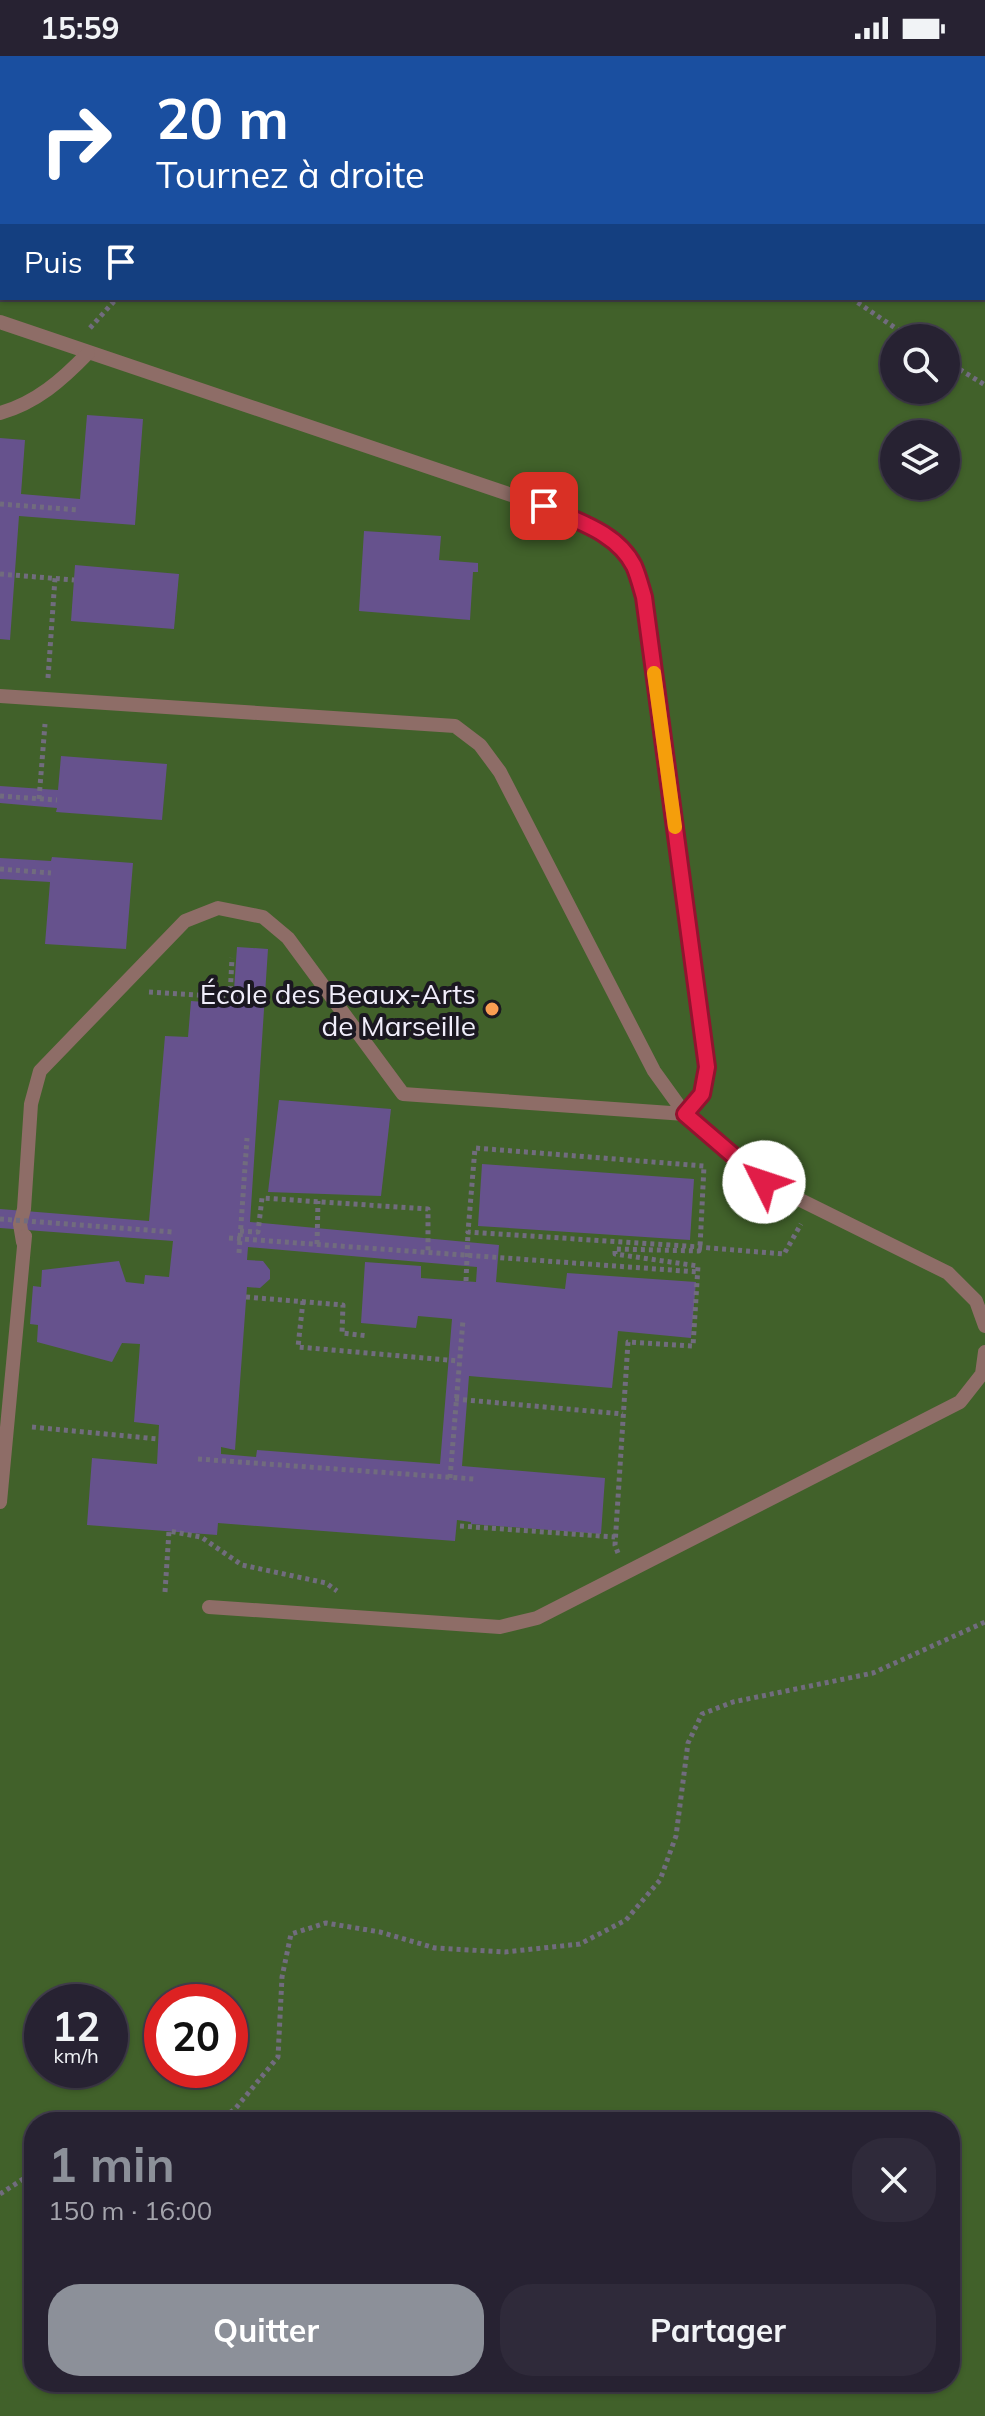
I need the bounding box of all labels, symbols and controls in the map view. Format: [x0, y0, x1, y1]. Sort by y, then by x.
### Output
text: 15:59 [40, 9, 119, 47]
text: 20 m [156, 83, 289, 153]
icon: right [24, 88, 128, 192]
text: Tournez à droite [156, 152, 425, 197]
icon: arrive [99, 240, 143, 284]
text: Puis [24, 243, 83, 281]
map controls [880, 324, 960, 500]
button: search [880, 324, 960, 404]
button: layers [880, 420, 960, 500]
pin [510, 472, 578, 540]
icon: arrive [522, 484, 566, 528]
place label: École des Beaux-Arts de Marseille [200, 976, 476, 1043]
marker: École des Beaux-Arts de Marseille [483, 1000, 501, 1018]
position arrow [722, 1140, 806, 1224]
speed limit sign: 20 [144, 1984, 248, 2088]
text: 12 [52, 2001, 100, 2051]
text: km/h [53, 2043, 99, 2068]
text: 1 min [48, 2134, 175, 2194]
button: close [852, 2138, 936, 2222]
text: 150 m · 16:00 [48, 2194, 212, 2227]
button: Quitter [48, 2284, 484, 2376]
button: Partager [500, 2284, 936, 2376]

